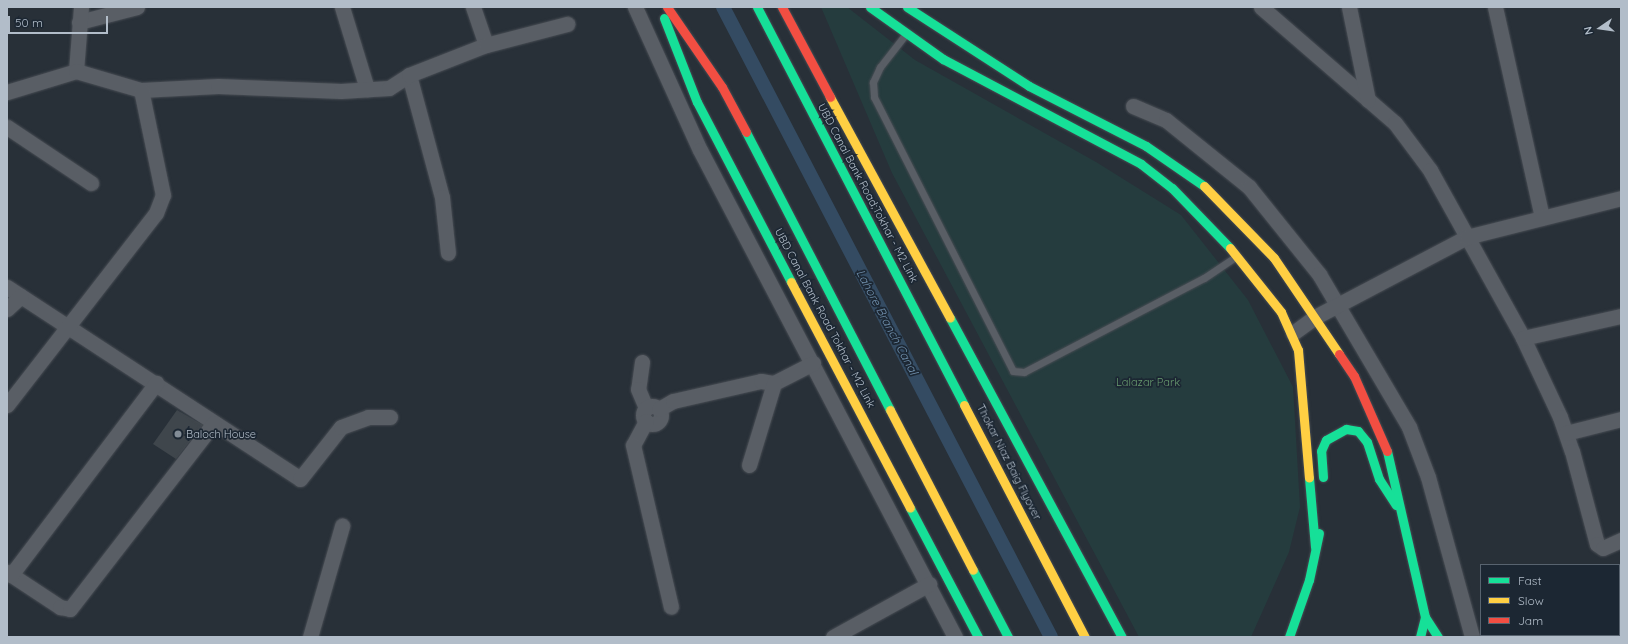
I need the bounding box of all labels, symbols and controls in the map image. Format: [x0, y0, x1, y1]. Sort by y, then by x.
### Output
scale bar [10, 8, 110, 34]
north arrow [1580, 8, 1620, 48]
text: 50 m [15, 15, 43, 30]
text: N [1581, 25, 1596, 36]
street label: UBD Canal Bank Road;Tokhar - M2 Link [815, 101, 921, 285]
street label: UBD Canal Bank Road Tokhar - M2 Link [772, 226, 878, 410]
water label: Lahore Branch Canal [853, 267, 921, 377]
park label: Lalazar Park [1116, 375, 1180, 389]
street label: Thokar Niaz Baig Flyover [974, 402, 1044, 522]
place label: Baloch House [186, 427, 256, 441]
marker: Baloch House [173, 429, 183, 439]
legend [1480, 564, 1620, 636]
text: Fast [1518, 573, 1542, 588]
text: Slow [1518, 593, 1544, 608]
text: Jam [1518, 613, 1543, 628]

